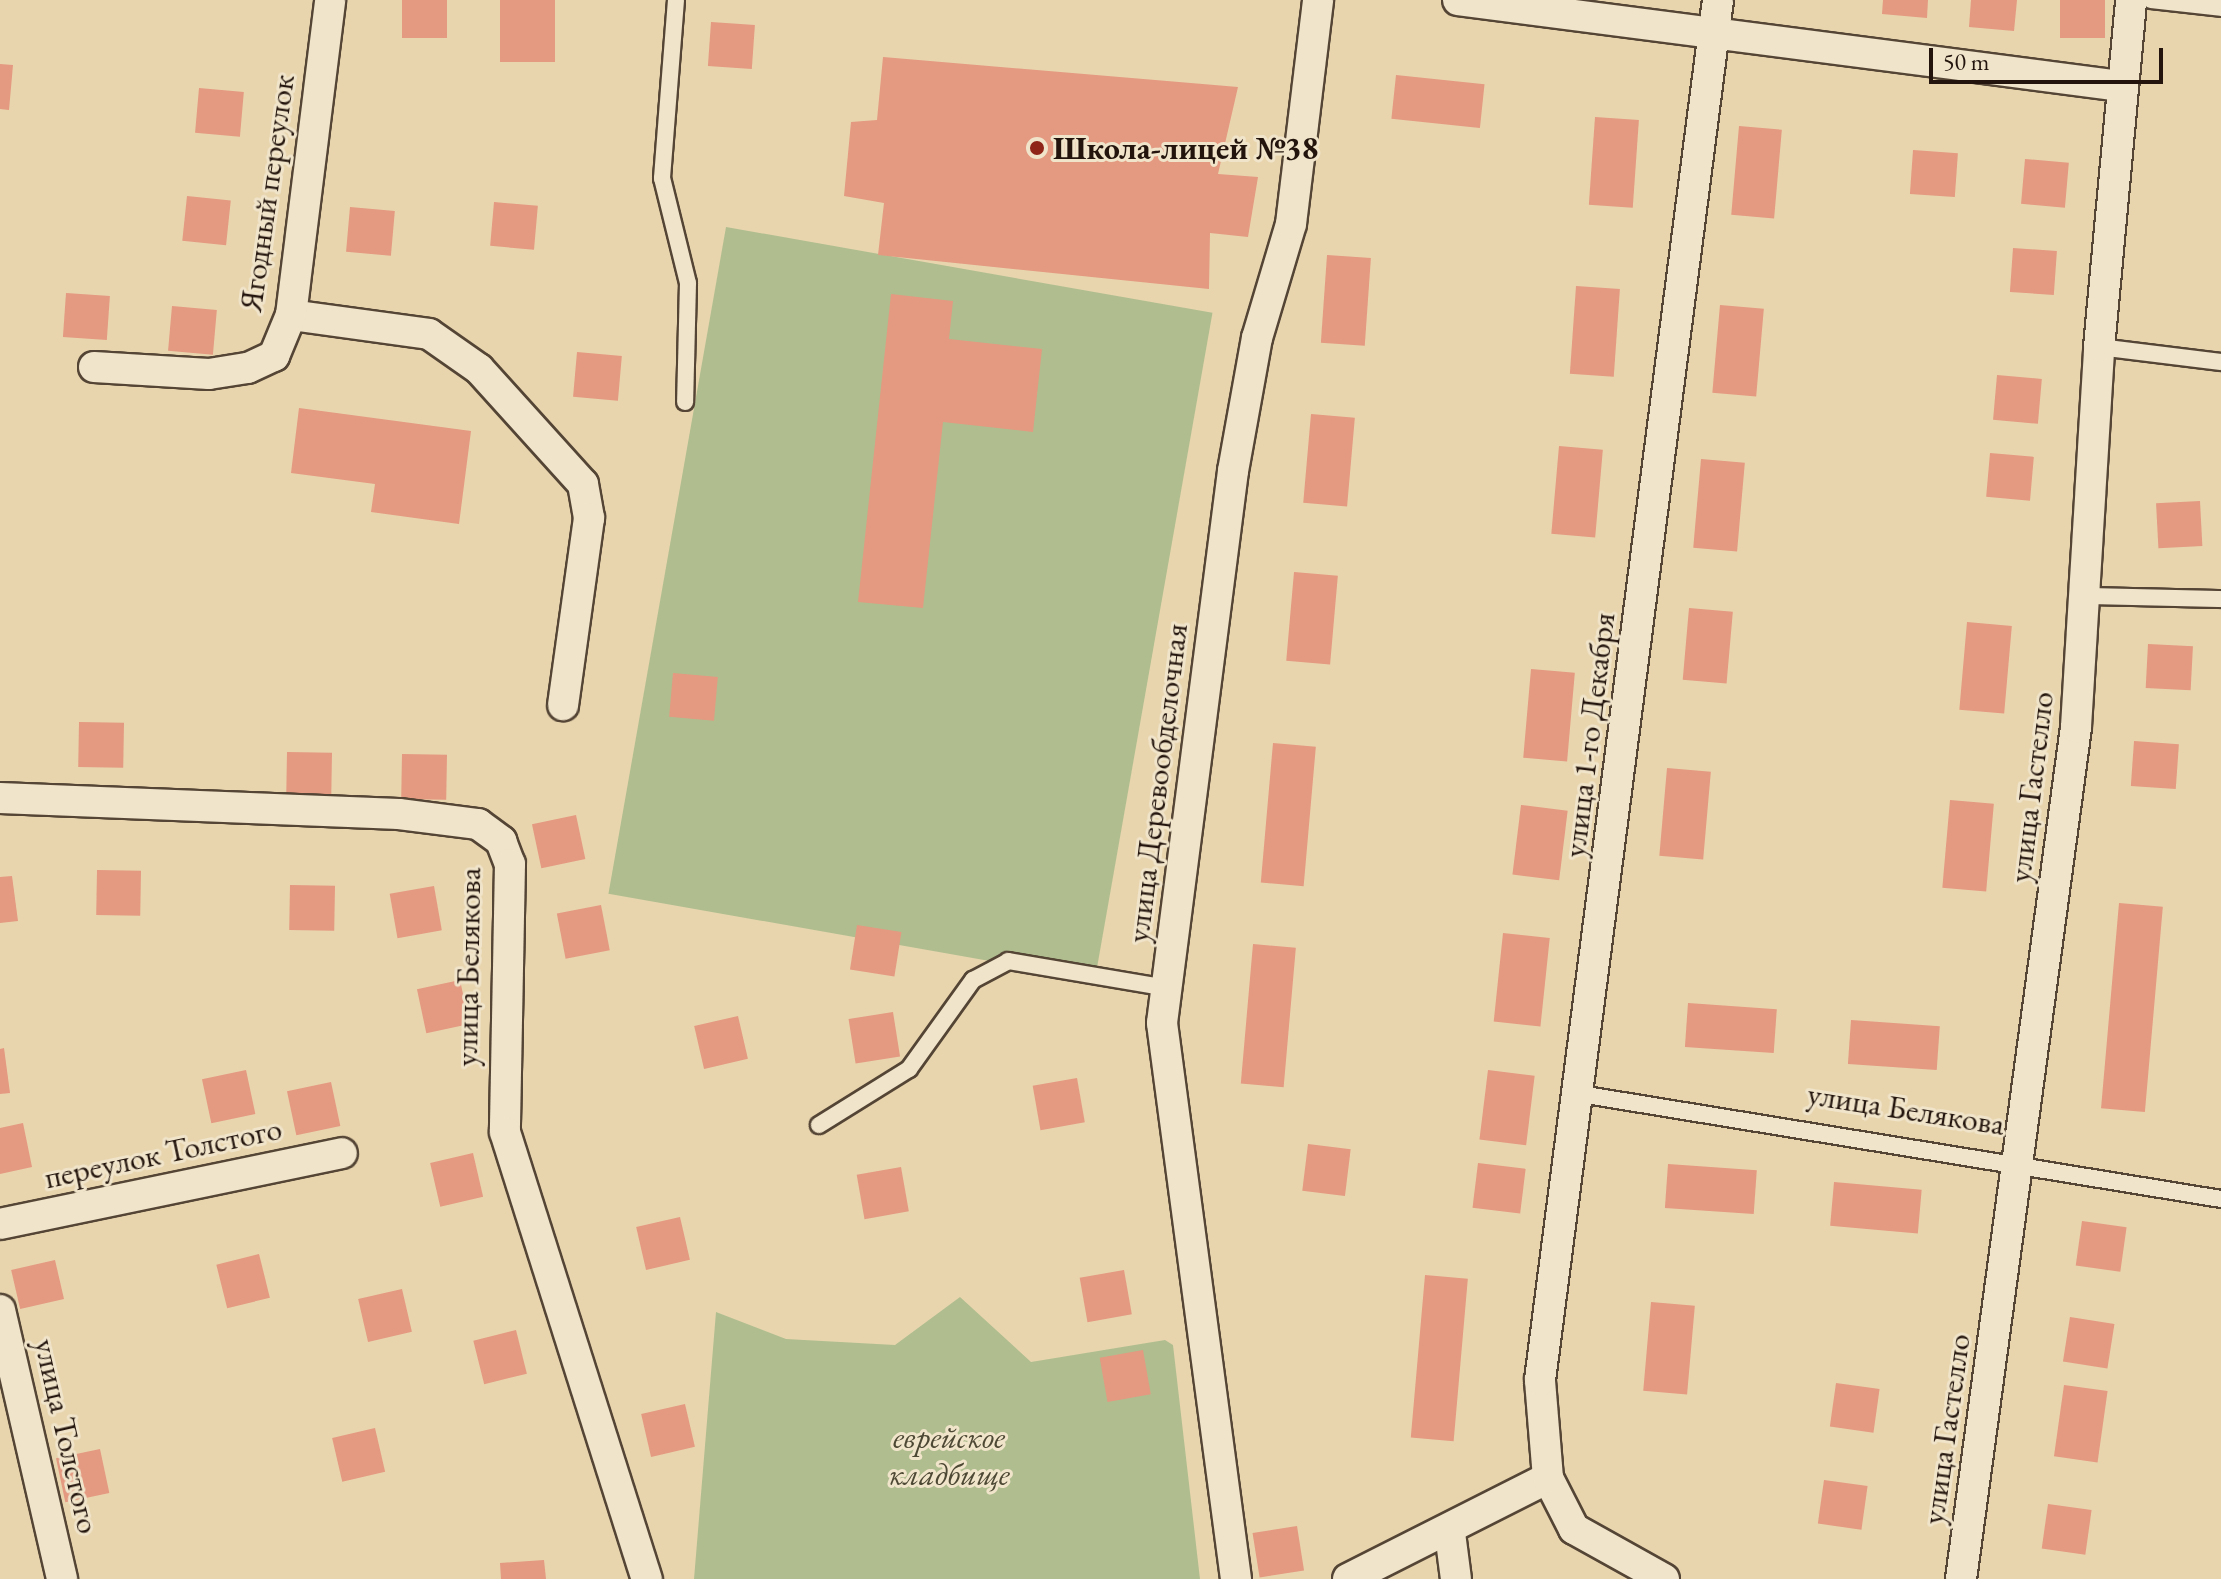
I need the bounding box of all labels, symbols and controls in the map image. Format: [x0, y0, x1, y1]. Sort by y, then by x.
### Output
scale bar [1933, 32, 2167, 82]
text: 50 m [1943, 46, 1990, 77]
street label: Ягодный переулок [231, 72, 303, 314]
place label: Школа-лицей №38 [1053, 129, 1318, 167]
marker: Школа-лицей №38 [1028, 139, 1046, 157]
street label: улица 1-го Декабря [1555, 610, 1623, 860]
street label: улица Деревообделочная [1118, 621, 1196, 945]
street label: улица Гастелло [2000, 689, 2062, 885]
street label: улица Белякова [447, 867, 489, 1067]
street label: улица Белякова [1805, 1074, 2007, 1144]
street label: переулок Толстого [41, 1109, 285, 1197]
street label: улица Гастелло [1914, 1331, 1978, 1527]
street label: улица Толстого [26, 1335, 108, 1537]
park label: еврейское кладбище [888, 1419, 1010, 1494]

